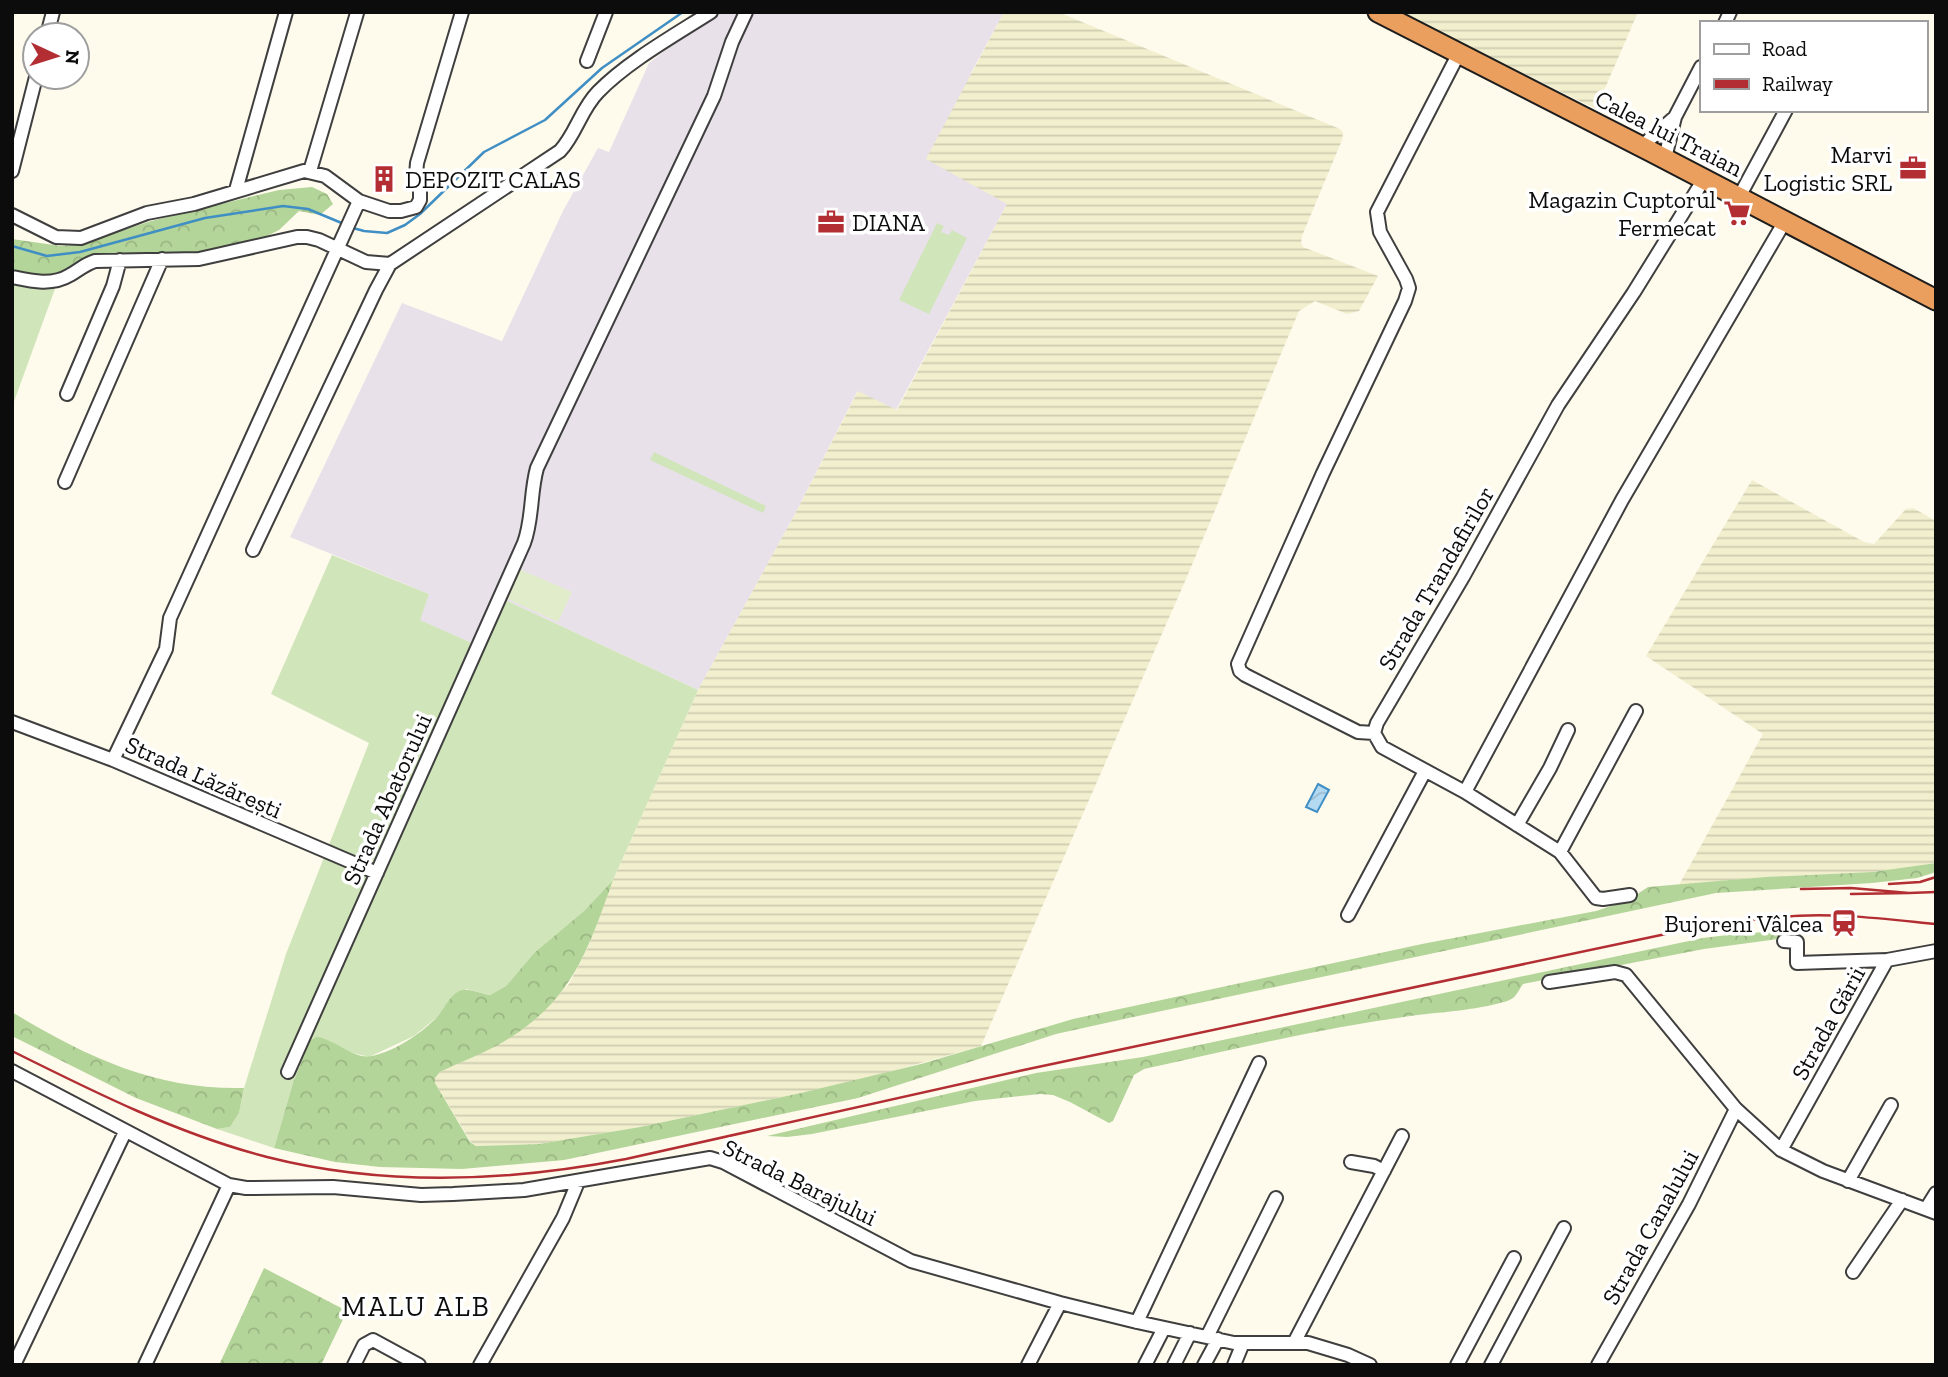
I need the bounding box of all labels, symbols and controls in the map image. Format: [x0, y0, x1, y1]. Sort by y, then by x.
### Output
north arrow [21, 21, 91, 91]
legend [1700, 21, 1927, 112]
text: Road [1762, 36, 1808, 61]
text: N [60, 49, 84, 65]
text: Railway [1762, 71, 1833, 96]
street label: Calea lui Traian [1590, 83, 1748, 183]
place label: Marvi Logistic SRL [1763, 140, 1892, 197]
office icon: Marvi Logistic SRL [1898, 153, 1928, 183]
building icon: DEPOZIT CALAS [369, 164, 399, 194]
place label: DEPOZIT CALAS [405, 165, 581, 194]
place label: Magazin Cuptorul Fermecat [1528, 185, 1716, 242]
supermarket icon: Magazin Cuptorul Fermecat [1722, 198, 1752, 228]
office icon: DIANA [816, 207, 846, 237]
place label: DIANA [852, 208, 925, 237]
street label: Strada Trandafirilor [1372, 481, 1500, 675]
street label: Strada Abatorului [336, 709, 438, 889]
street label: Strada Lăzărești [121, 729, 287, 825]
station icon: Bujoreni Vâlcea [1829, 908, 1859, 938]
place label: Bujoreni Vâlcea [1664, 909, 1823, 938]
street label: Strada Gării [1785, 961, 1871, 1085]
street label: Strada Barajului [718, 1132, 882, 1232]
street label: Strada Canalului [1596, 1144, 1705, 1309]
district label: MALU ALB [341, 1290, 491, 1323]

